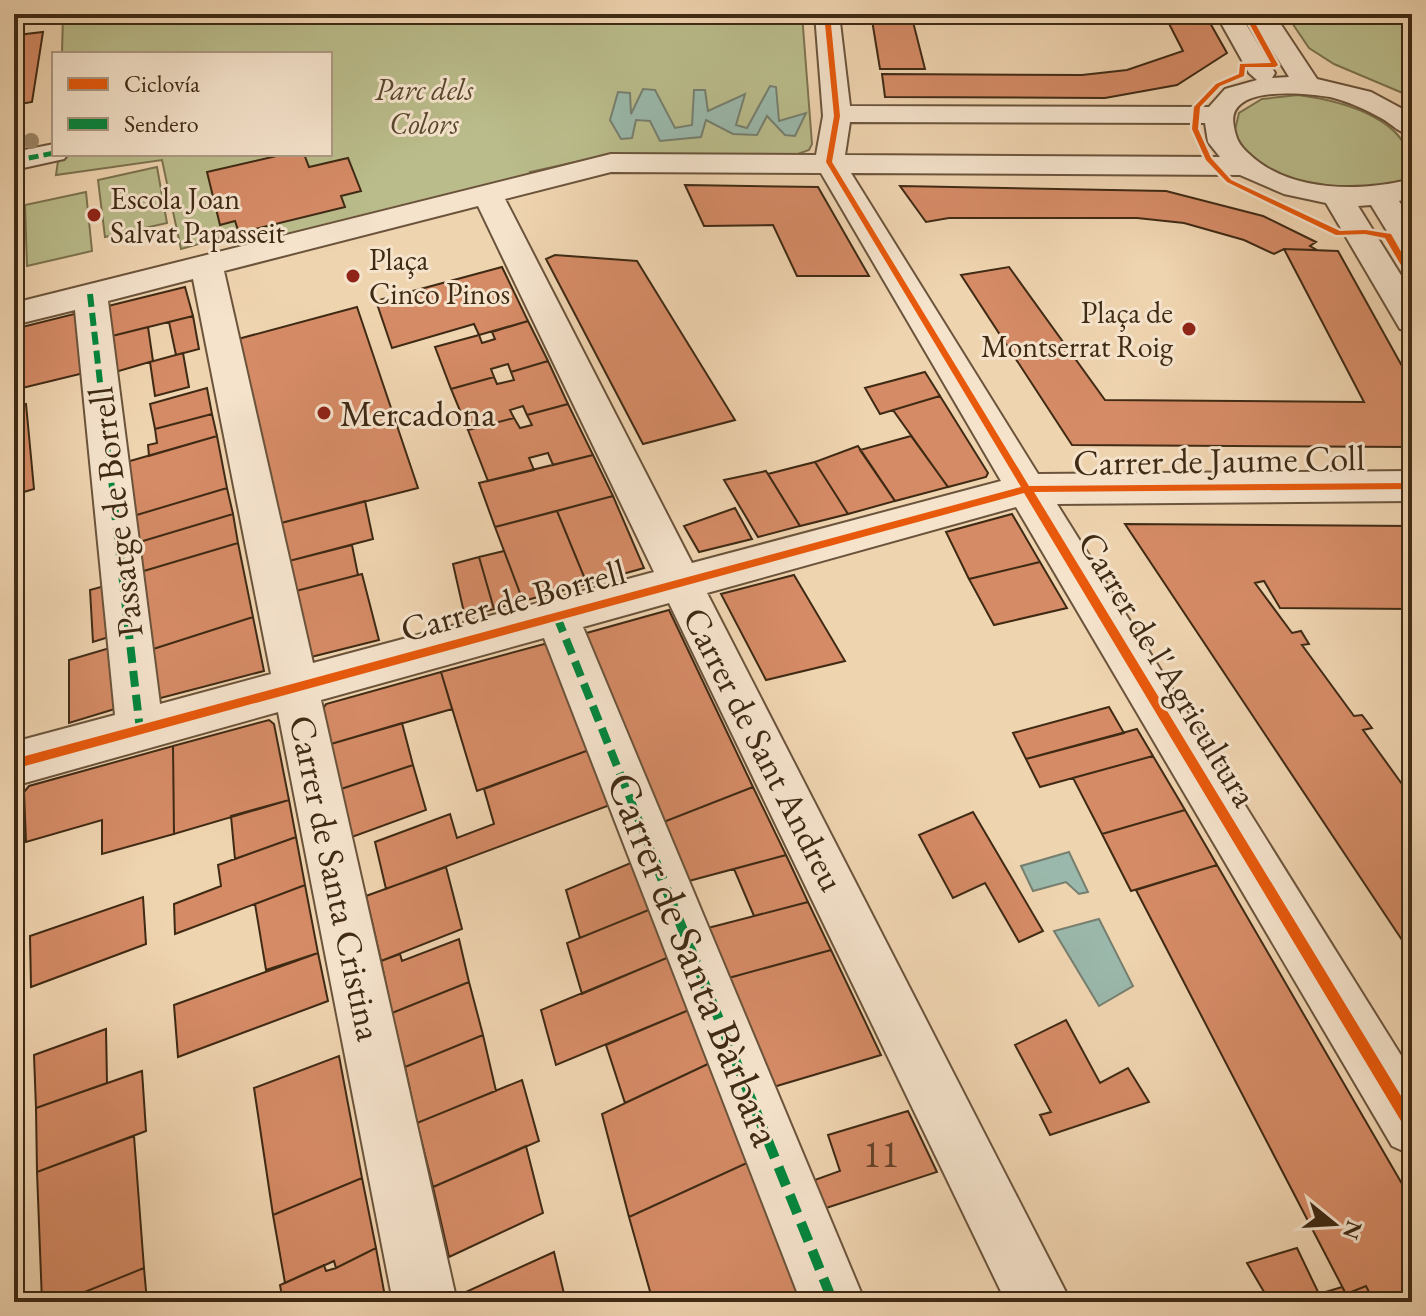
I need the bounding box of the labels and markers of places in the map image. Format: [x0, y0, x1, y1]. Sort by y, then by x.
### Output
place label: Escola Joan Salvat Papasseit [110, 179, 286, 252]
marker: Escola Joan Salvat Papasseit [85, 206, 103, 224]
place label: Plaça Cinco Pinos [369, 240, 510, 313]
marker: Plaça Cinco Pinos [344, 267, 362, 285]
place label: Plaça de Montserrat Roig [981, 293, 1174, 366]
marker: Plaça de Montserrat Roig [1180, 320, 1198, 338]
place label: Mercadona [340, 390, 496, 437]
marker: Mercadona [315, 404, 333, 422]

